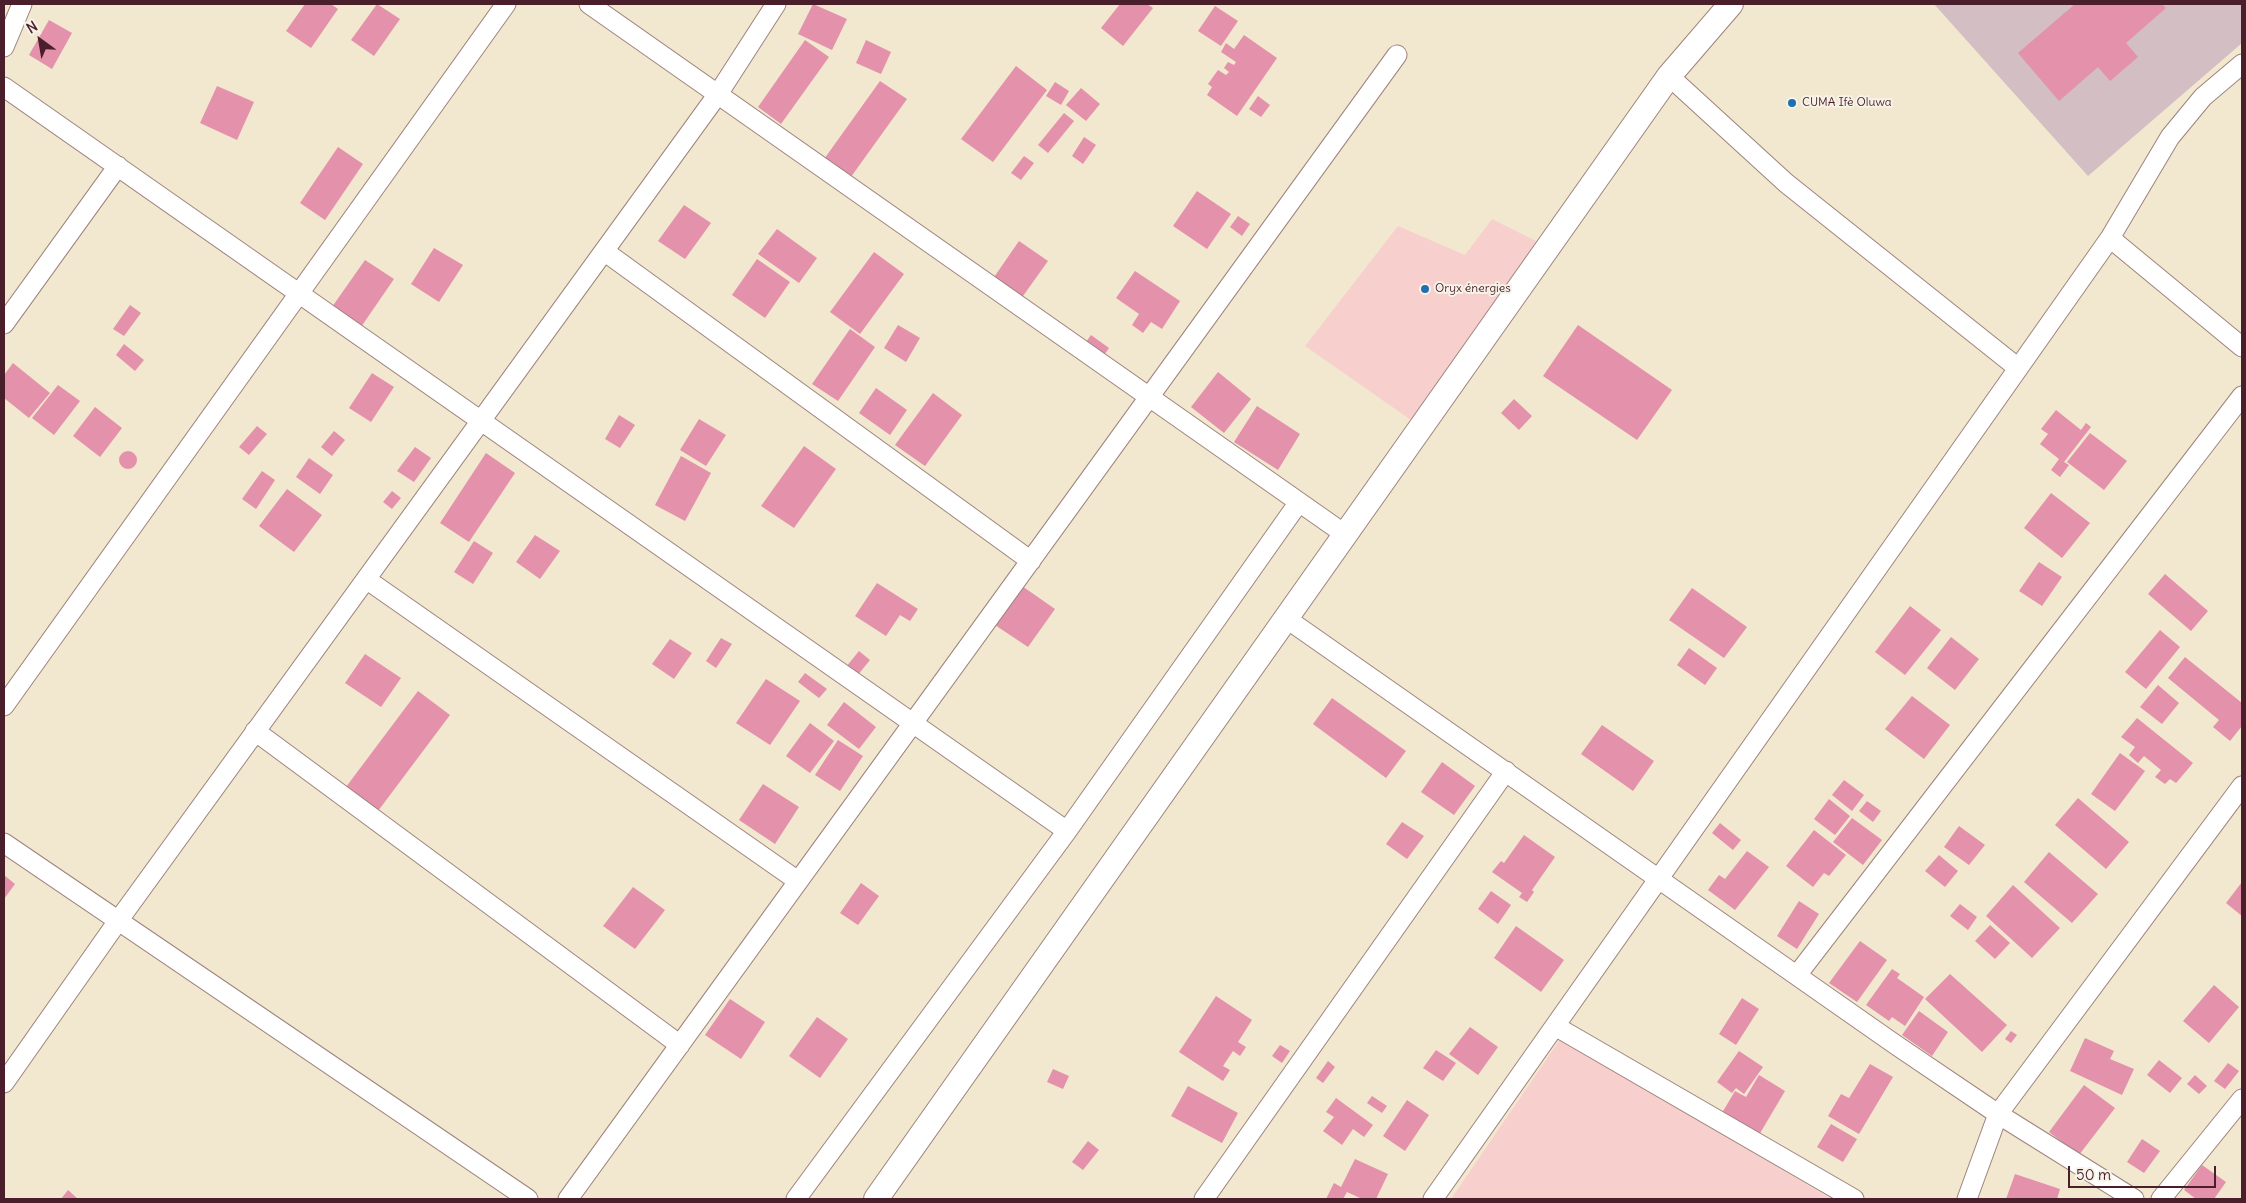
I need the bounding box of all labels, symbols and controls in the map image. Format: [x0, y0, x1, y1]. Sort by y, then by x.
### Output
north arrow [15, 15, 65, 65]
text: N [23, 17, 41, 37]
place label: CUMA Ifè Oluwa [1802, 96, 1892, 110]
marker: CUMA Ifè Oluwa [1786, 97, 1798, 109]
place label: Oryx énergies [1435, 282, 1511, 296]
marker: Oryx énergies [1419, 283, 1431, 295]
scale bar [2071, 1156, 2218, 1188]
text: 50 m [2076, 1165, 2111, 1184]

